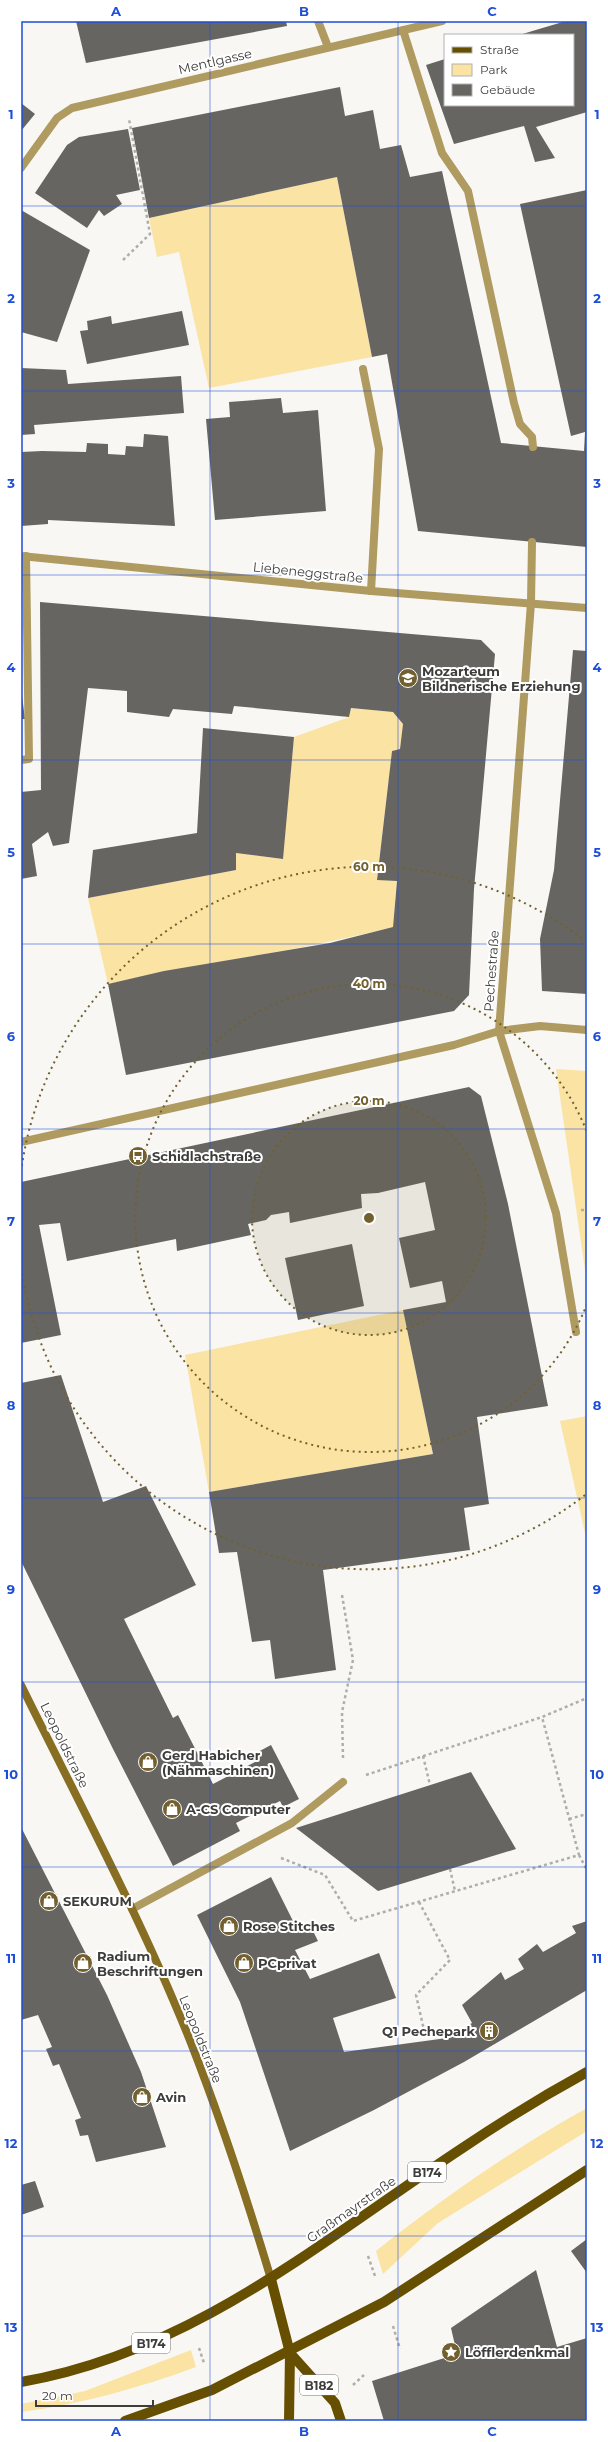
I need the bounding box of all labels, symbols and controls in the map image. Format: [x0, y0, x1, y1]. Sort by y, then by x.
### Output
text: A [110, 3, 122, 19]
text: B [299, 3, 309, 19]
text: C [487, 3, 497, 19]
legend [444, 34, 574, 106]
text: Straße [480, 42, 519, 57]
street label: Mentlgasse [177, 45, 253, 77]
text: Park [480, 62, 508, 77]
text: Gebäude [480, 82, 535, 97]
text: 1 [8, 106, 14, 122]
text: 1 [594, 106, 600, 122]
text: 2 [7, 290, 15, 306]
text: 2 [593, 290, 601, 306]
text: 3 [6, 475, 15, 491]
text: 3 [592, 475, 601, 491]
street label: Liebeneggstraße [252, 558, 364, 586]
text: 4 [7, 659, 16, 675]
text: 4 [593, 659, 602, 675]
place label: Mozarteum Bildnerische Erziehung [422, 663, 580, 694]
school or university icon: Mozarteum Bildnerische Erziehung [397, 667, 419, 689]
text: 5 [7, 844, 15, 860]
text: 5 [593, 844, 601, 860]
text: 60 m [353, 859, 385, 874]
street label: Pechestraße [480, 930, 502, 1012]
text: 40 m [353, 976, 385, 991]
text: 6 [7, 1028, 16, 1044]
text: 6 [593, 1028, 602, 1044]
text: 20 m [353, 1093, 385, 1108]
bus stop icon: Schidlachstraße [127, 1145, 149, 1167]
place label: Schidlachstraße [152, 1148, 261, 1164]
centre of rings [362, 1211, 376, 1225]
text: 7 [7, 1213, 15, 1229]
text: 7 [593, 1213, 601, 1229]
text: 8 [7, 1397, 16, 1413]
text: 8 [593, 1397, 602, 1413]
text: 9 [7, 1581, 15, 1597]
text: 9 [593, 1581, 601, 1597]
street label: Leopoldstraße [37, 1700, 93, 1791]
place label: Gerd Habicher (Nähmaschinen) [162, 1747, 274, 1778]
shop icon: Gerd Habicher (Nähmaschinen) [137, 1751, 159, 1773]
text: 10 [4, 1766, 18, 1782]
text: 10 [590, 1766, 604, 1782]
shop icon: A-CS Computer [161, 1798, 183, 1820]
place label: A-CS Computer [185, 1801, 291, 1817]
shop icon: SEKURUM [38, 1890, 60, 1912]
place label: SEKURUM [63, 1893, 132, 1909]
shop icon: Rose Stitches [218, 1915, 240, 1937]
place label: Rose Stitches [243, 1918, 335, 1934]
place label: Radium Beschriftungen [97, 1948, 203, 1979]
text: 11 [6, 1950, 16, 1966]
text: 11 [592, 1950, 602, 1966]
shop icon: Radium Beschriftungen [72, 1952, 94, 1974]
shop icon: PCprivat [233, 1952, 255, 1974]
place label: PCprivat [258, 1955, 317, 1971]
street label: Leopoldstraße [176, 1993, 226, 2085]
building icon: Q1 Pechepark [478, 2020, 500, 2042]
place label: Q1 Pechepark [382, 2023, 475, 2039]
shop icon: Avin [131, 2086, 153, 2108]
place label: Avin [155, 2089, 186, 2105]
text: 12 [5, 2135, 18, 2151]
text: 12 [591, 2135, 604, 2151]
road number: B174 [408, 2162, 446, 2182]
street label: Graßmayrstraße [303, 2172, 399, 2246]
text: 13 [5, 2319, 18, 2335]
text: 13 [591, 2319, 604, 2335]
road number: B174 [132, 2333, 170, 2353]
place icon: Löfflerdenkmal [440, 2341, 462, 2363]
place label: Löfflerdenkmal [465, 2344, 569, 2360]
road number: B182 [300, 2375, 338, 2395]
scale bar [36, 2382, 153, 2408]
text: 20 m [42, 2388, 73, 2403]
text: A [110, 2423, 122, 2439]
text: B [299, 2423, 309, 2439]
text: C [487, 2423, 497, 2439]

